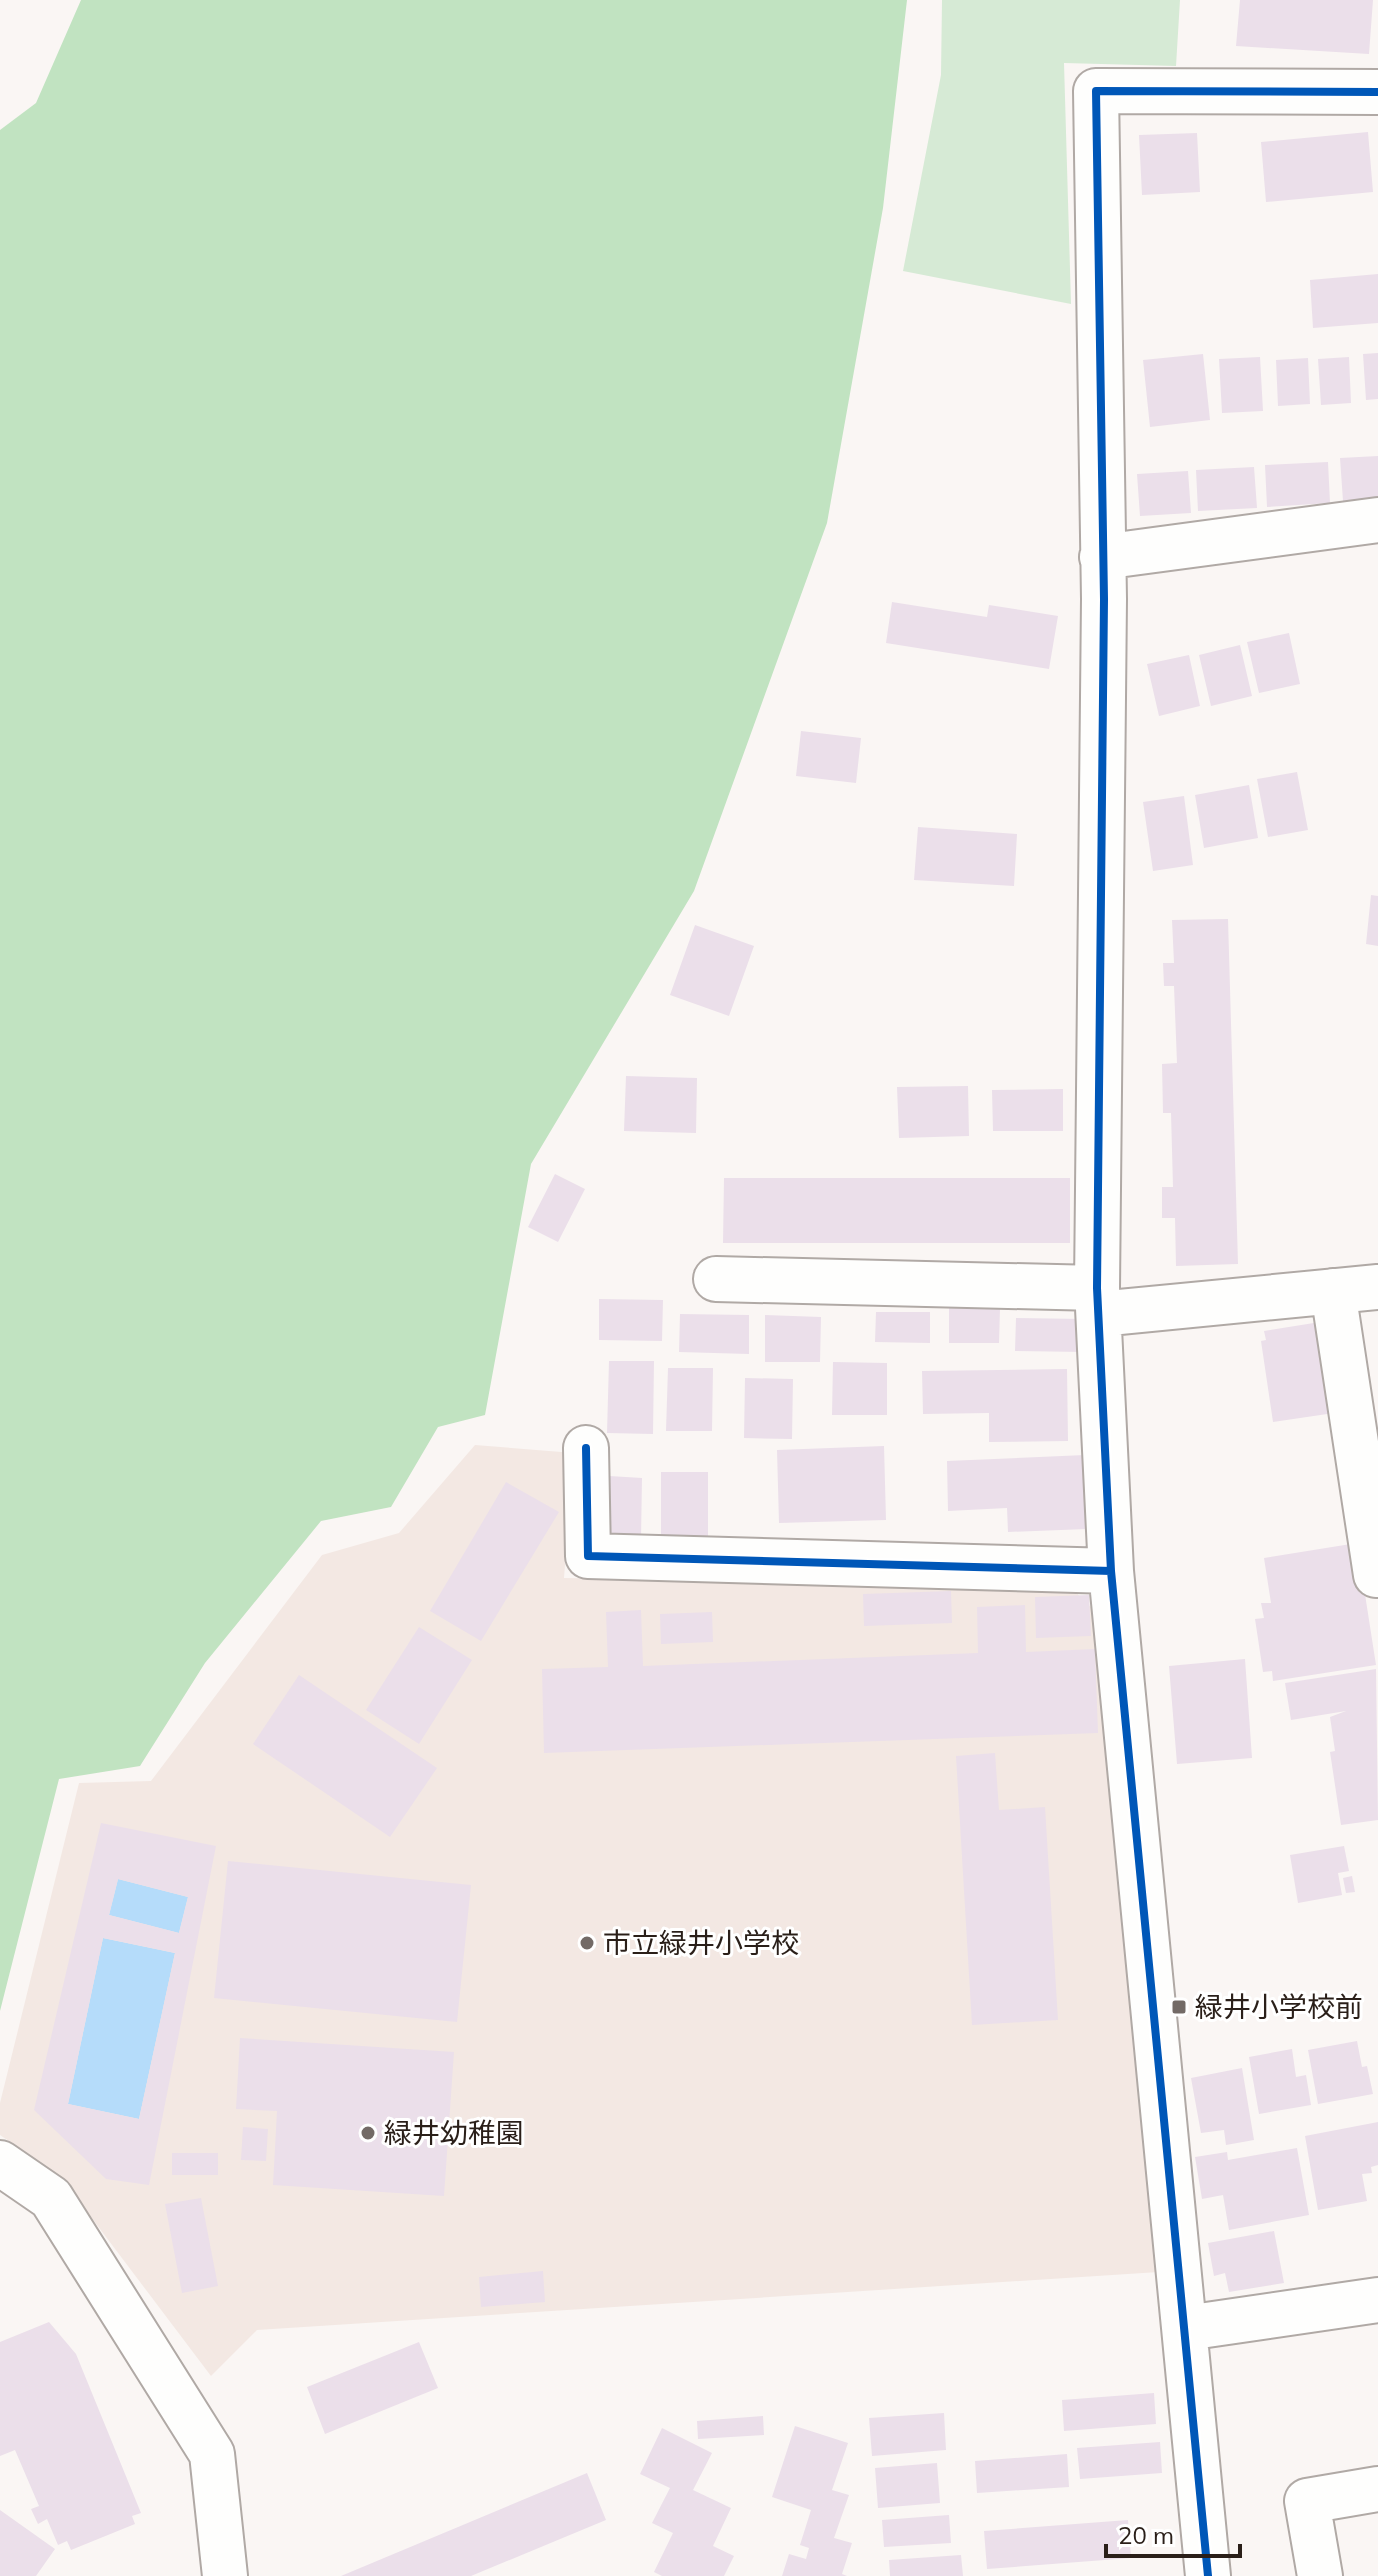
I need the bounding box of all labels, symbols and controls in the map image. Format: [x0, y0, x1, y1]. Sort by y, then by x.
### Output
place label: 市立緑井小学校 [603, 1925, 799, 1960]
marker: 市立緑井小学校 [578, 1934, 596, 1952]
place label: 緑井小学校前 [1195, 1989, 1363, 2024]
marker: 緑井小学校前 [1170, 1998, 1188, 2016]
place label: 緑井幼稚園 [384, 2115, 524, 2150]
marker: 緑井幼稚園 [359, 2124, 377, 2142]
scale bar [1106, 2508, 1240, 2558]
text: 20 m [1118, 2520, 1174, 2550]

